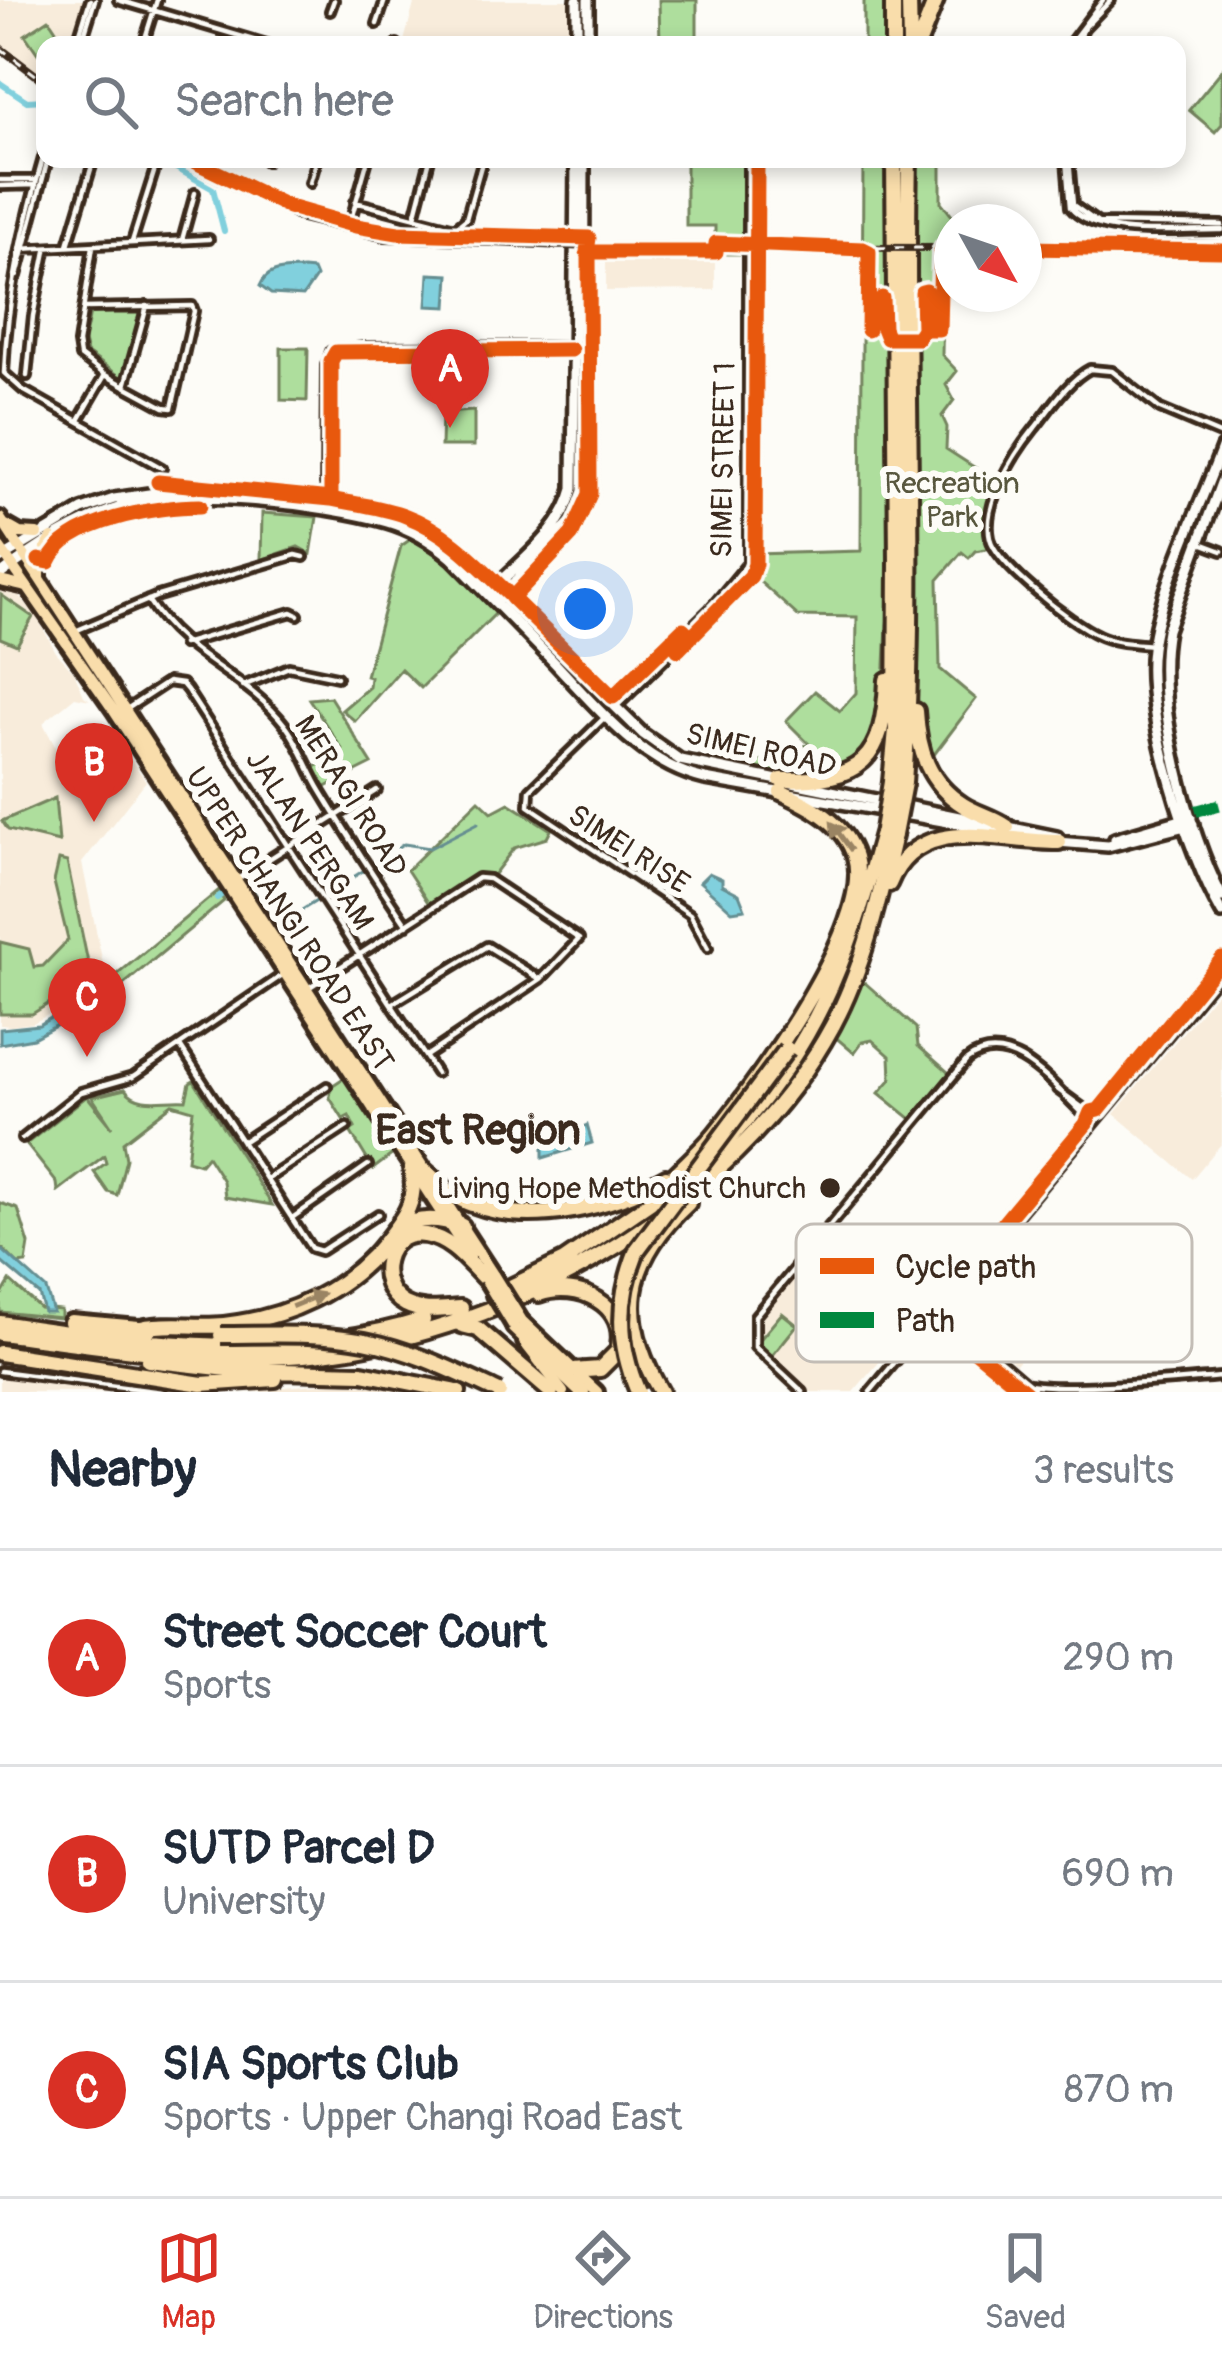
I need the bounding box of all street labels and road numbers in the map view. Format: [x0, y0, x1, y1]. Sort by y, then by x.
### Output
street label: SIMEI STREET 1 [703, 362, 744, 558]
street label: MERAGI ROAD [286, 709, 415, 884]
street label: SIMEI ROAD [682, 715, 840, 786]
street label: JALAN PERGAM [238, 743, 382, 937]
street label: UPPER CHANGI ROAD EAST [177, 760, 402, 1078]
street label: SIMEI RISE [561, 797, 696, 902]

